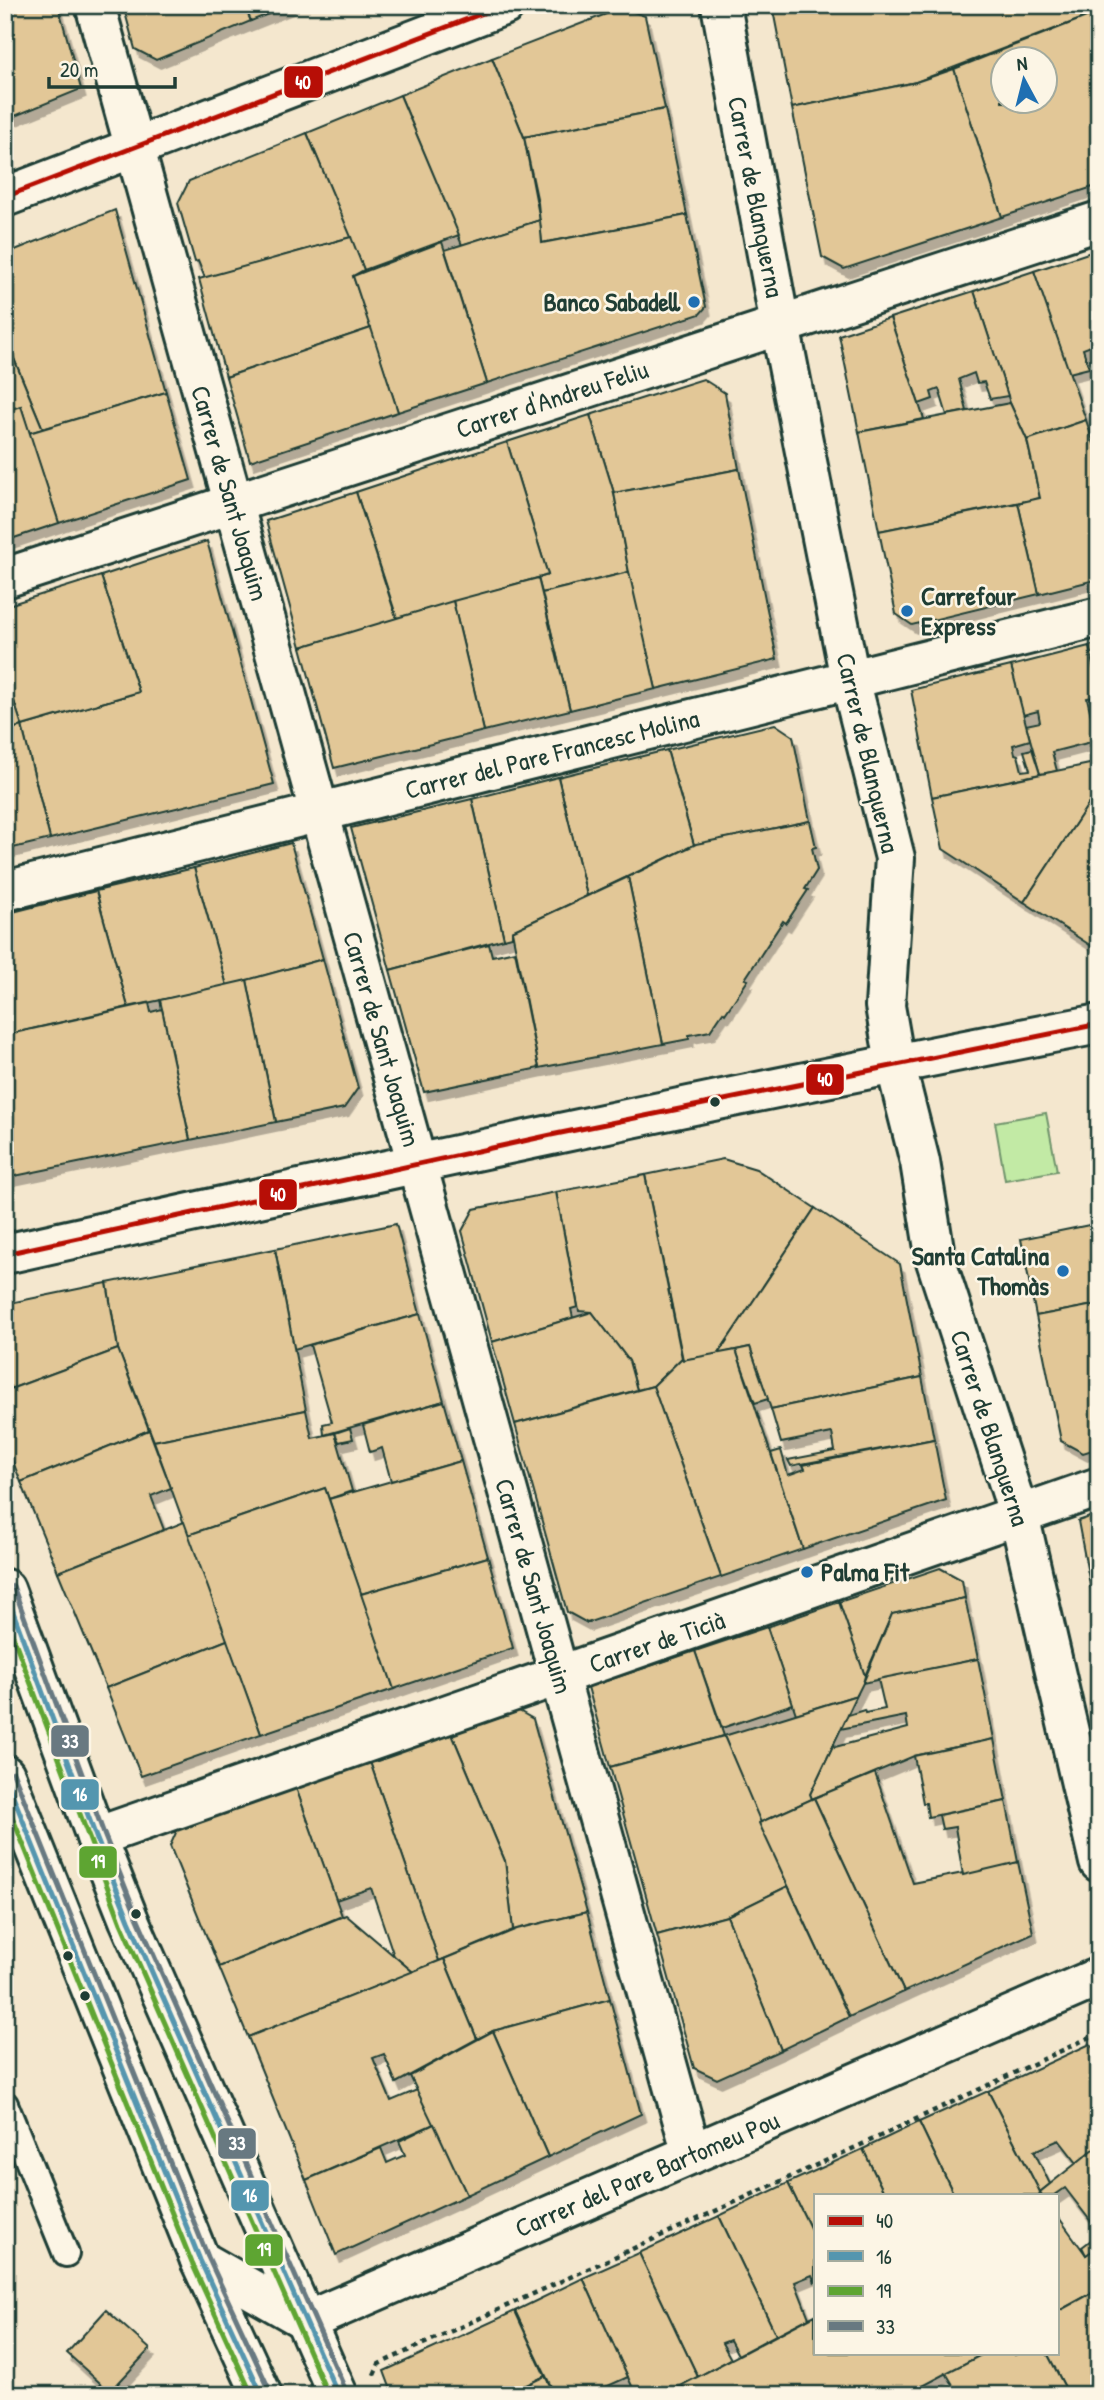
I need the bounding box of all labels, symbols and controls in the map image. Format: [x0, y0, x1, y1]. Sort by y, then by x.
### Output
scale bar [49, 46, 175, 90]
north arrow [988, 46, 1058, 116]
text: N [1015, 50, 1029, 77]
text: 20 m [60, 55, 98, 84]
line badge: 40 [283, 65, 324, 99]
text: 40 [295, 69, 311, 95]
street label: Carrer de Blanquerna [720, 93, 793, 300]
place label: Banco Sabadell [544, 284, 681, 319]
marker: Banco Sabadell [686, 294, 702, 310]
street label: Carrer d'Andreu Feliu [451, 351, 652, 446]
street label: Carrer de Sant Joaquim [183, 381, 278, 605]
place label: Carrefour Express [921, 578, 1017, 644]
marker: Carrefour Express [899, 603, 915, 619]
street label: Carrer de Blanquerna [828, 650, 908, 856]
street label: Carrer del Pare Francesc Molina [401, 700, 703, 807]
street label: Carrer de Sant Joaquim [335, 927, 430, 1151]
line badge: 40 [805, 1063, 845, 1096]
text: 40 [817, 1066, 833, 1092]
unlabelled marker [708, 1095, 722, 1109]
line badge: 40 [258, 1178, 298, 1211]
text: 40 [270, 1181, 286, 1207]
place label: Santa Catalina Thomàs [912, 1238, 1050, 1303]
marker: Santa Catalina Thomàs [1055, 1263, 1071, 1279]
street label: Carrer de Blanquerna [942, 1325, 1039, 1530]
street label: Carrer de Sant Joaquim [487, 1474, 582, 1698]
place label: Palma Fit [821, 1554, 910, 1589]
marker: Palma Fit [799, 1564, 815, 1580]
street label: Carrer de Ticià [584, 1602, 729, 1681]
line badge: 33 [50, 1724, 90, 1758]
text: 33 [61, 1728, 79, 1754]
line badge: 16 [60, 1778, 100, 1811]
text: 16 [73, 1781, 88, 1807]
line badge: 19 [78, 1845, 118, 1879]
text: 19 [91, 1848, 105, 1874]
unlabelled marker [129, 1907, 143, 1921]
unlabelled marker [61, 1949, 75, 1963]
unlabelled marker [78, 1989, 92, 2003]
street label: Carrer del Pare Bartomeu Pou [509, 2102, 784, 2245]
line badge: 33 [217, 2127, 257, 2160]
text: 33 [228, 2130, 246, 2156]
line badge: 16 [230, 2179, 270, 2212]
text: 16 [243, 2182, 258, 2208]
legend [814, 2194, 1058, 2354]
text: 40 [876, 2206, 893, 2235]
line badge: 19 [244, 2233, 284, 2267]
text: 19 [257, 2236, 271, 2262]
text: 16 [876, 2242, 892, 2271]
text: 19 [876, 2276, 892, 2305]
text: 33 [876, 2312, 895, 2341]

